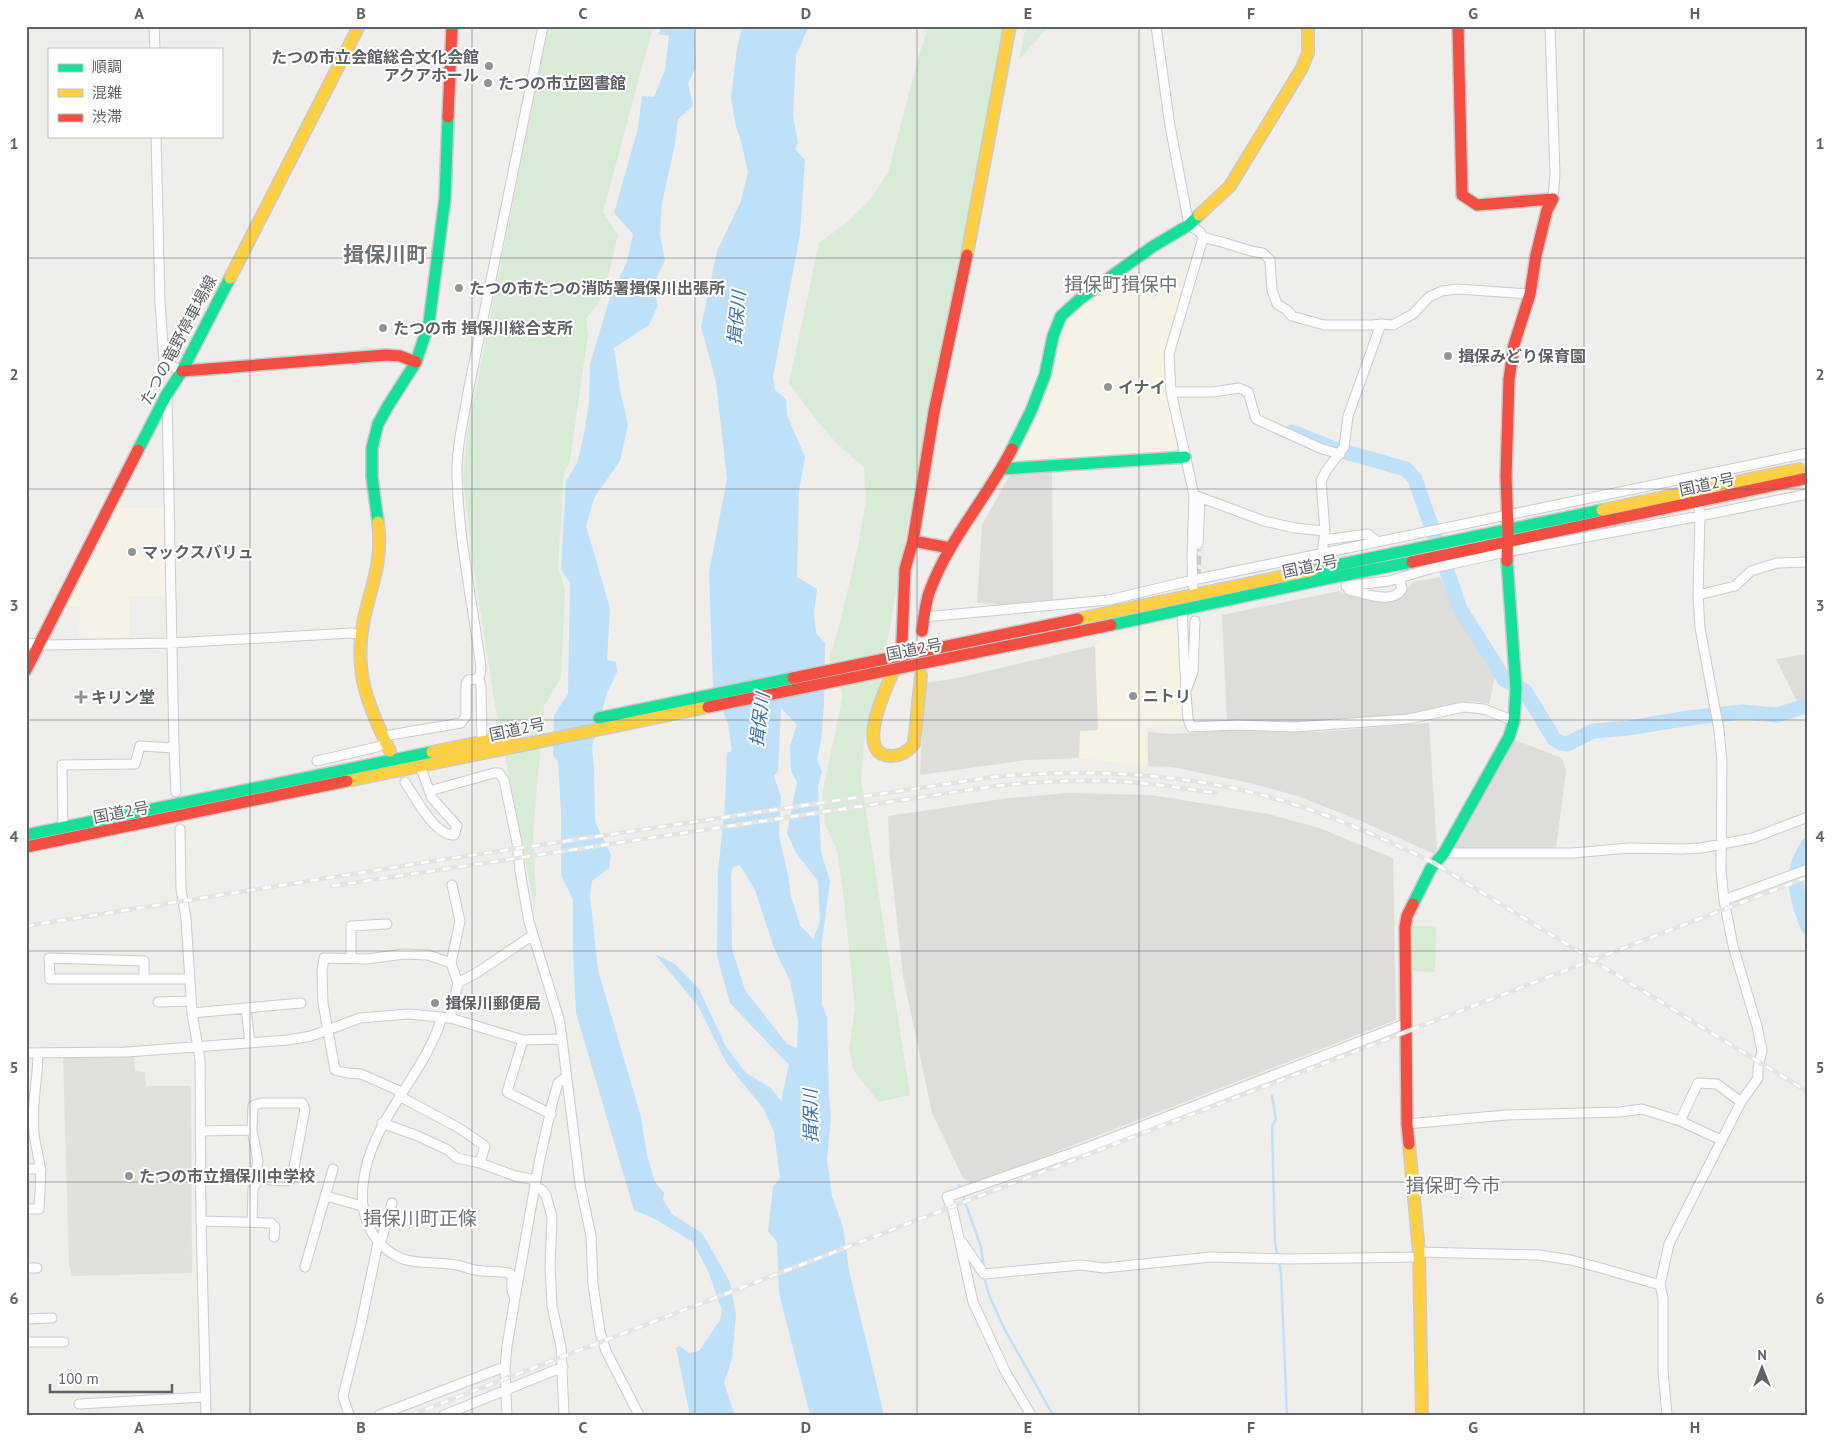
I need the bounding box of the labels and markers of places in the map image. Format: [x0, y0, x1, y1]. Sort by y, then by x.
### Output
place label: たつの市立会館総合文化会館 アクアホール [271, 47, 479, 85]
marker: たつの市立会館総合文化会館 アクアホール [483, 60, 495, 72]
place label: たつの市立図書館 [498, 73, 626, 93]
marker: たつの市立図書館 [482, 77, 494, 89]
place label: たつの市たつの消防署揖保川出張所 [469, 278, 725, 298]
marker: たつの市たつの消防署揖保川出張所 [453, 282, 465, 294]
place label: たつの市 揖保川総合支所 [393, 318, 573, 338]
marker: たつの市 揖保川総合支所 [377, 322, 389, 334]
place label: 揖保みどり保育園 [1458, 346, 1586, 366]
marker: 揖保みどり保育園 [1442, 350, 1454, 362]
place label: イナイ [1118, 377, 1166, 397]
marker: イナイ [1102, 381, 1114, 393]
place label: マックスバリュ [142, 542, 254, 562]
marker: マックスバリュ [126, 546, 138, 558]
place label: ニトリ [1143, 686, 1191, 706]
place label: キリン堂 [91, 687, 155, 707]
marker: ニトリ [1127, 690, 1139, 702]
marker: キリン堂 [75, 691, 87, 703]
place label: 揖保川郵便局 [445, 993, 541, 1013]
marker: 揖保川郵便局 [429, 997, 441, 1009]
place label: たつの市立揖保川中学校 [139, 1166, 315, 1186]
marker: たつの市立揖保川中学校 [123, 1170, 135, 1182]

